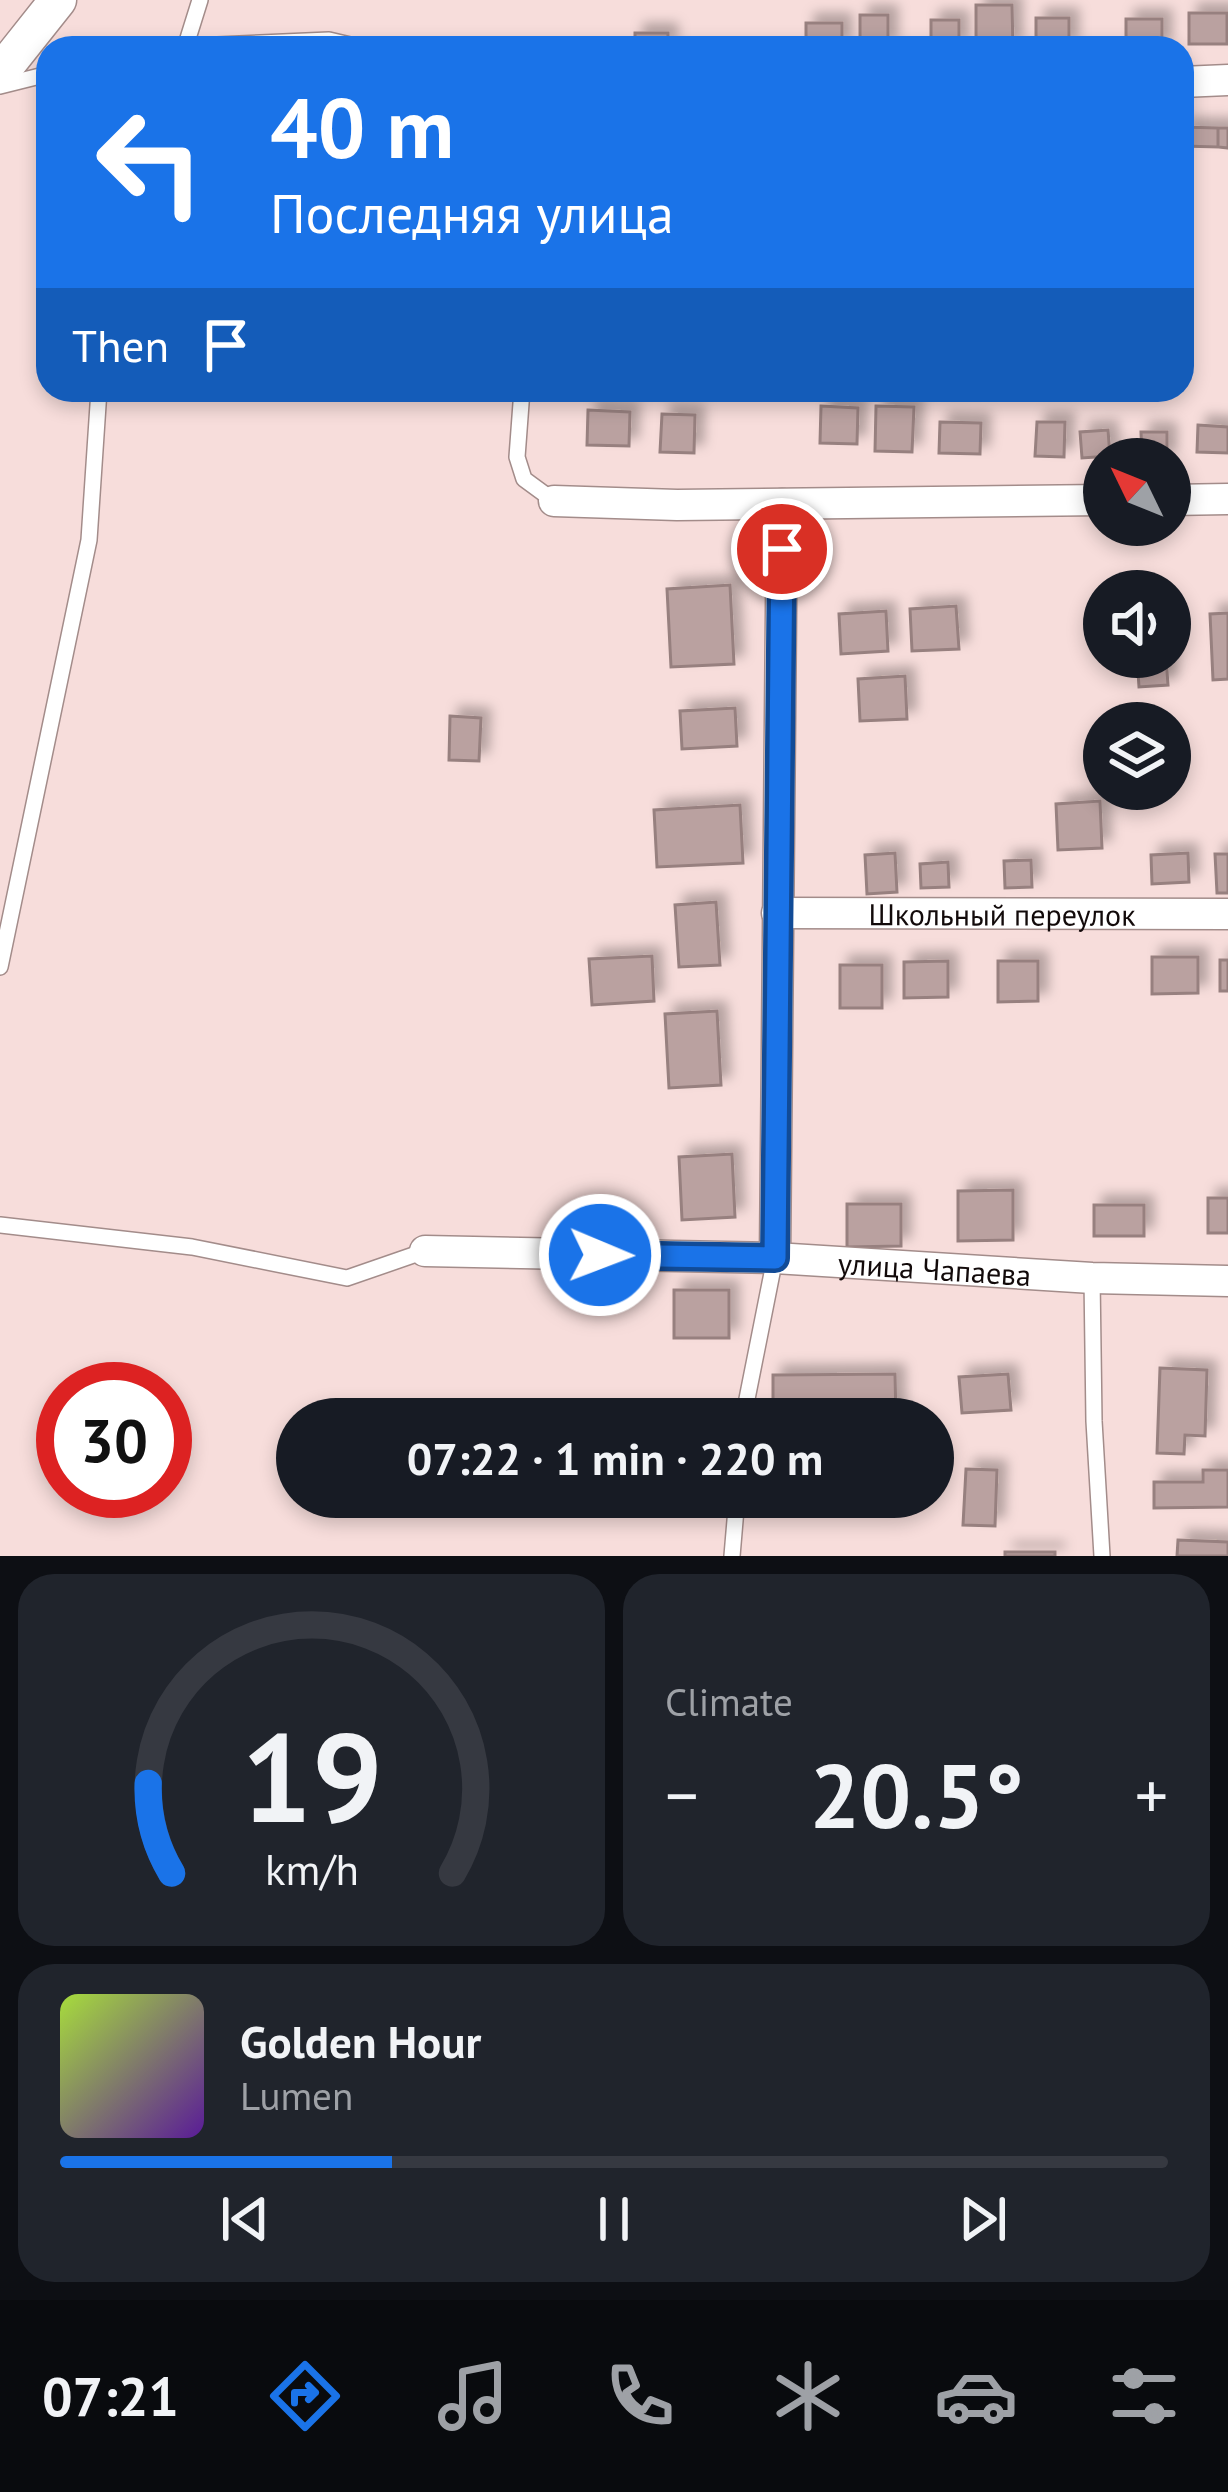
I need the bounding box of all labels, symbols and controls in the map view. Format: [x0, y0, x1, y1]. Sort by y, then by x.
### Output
text: 40 m [270, 72, 454, 181]
icon: left [72, 84, 228, 240]
text: Последняя улица [270, 178, 674, 248]
icon: arrive [193, 312, 259, 378]
text: Then [72, 316, 169, 374]
north arrow [1083, 438, 1191, 546]
map controls [1083, 438, 1191, 810]
pin [731, 498, 833, 600]
icon: arrive [749, 516, 815, 582]
button: sound [1083, 570, 1191, 678]
button: layers [1083, 702, 1191, 810]
street label: Школьный переулок [868, 894, 1136, 933]
position arrow [537, 1192, 663, 1318]
street label: улица Чапаева [837, 1243, 1032, 1294]
speed limit sign: 30 [36, 1362, 192, 1518]
text: 07:22 · 1 min · 220 m [407, 1429, 823, 1487]
text: Climate [665, 1676, 793, 1727]
text: 19 [241, 1695, 382, 1856]
text: 20.5° [809, 1736, 1024, 1853]
text: − [665, 1752, 698, 1837]
text: + [1135, 1752, 1168, 1837]
text: km/h [264, 1841, 359, 1897]
text: Golden Hour [240, 2012, 481, 2070]
text: Lumen [240, 2070, 353, 2121]
icon: previous [212, 2186, 278, 2252]
icon: pause [581, 2186, 647, 2252]
icon: next [950, 2186, 1016, 2252]
icon: directions [263, 2354, 347, 2438]
icon: music [431, 2354, 515, 2438]
icon: phone [598, 2354, 682, 2438]
icon: climate [766, 2354, 850, 2438]
icon: car [934, 2354, 1018, 2438]
icon: filters [1102, 2354, 1186, 2438]
text: 07:21 [42, 2361, 179, 2431]

